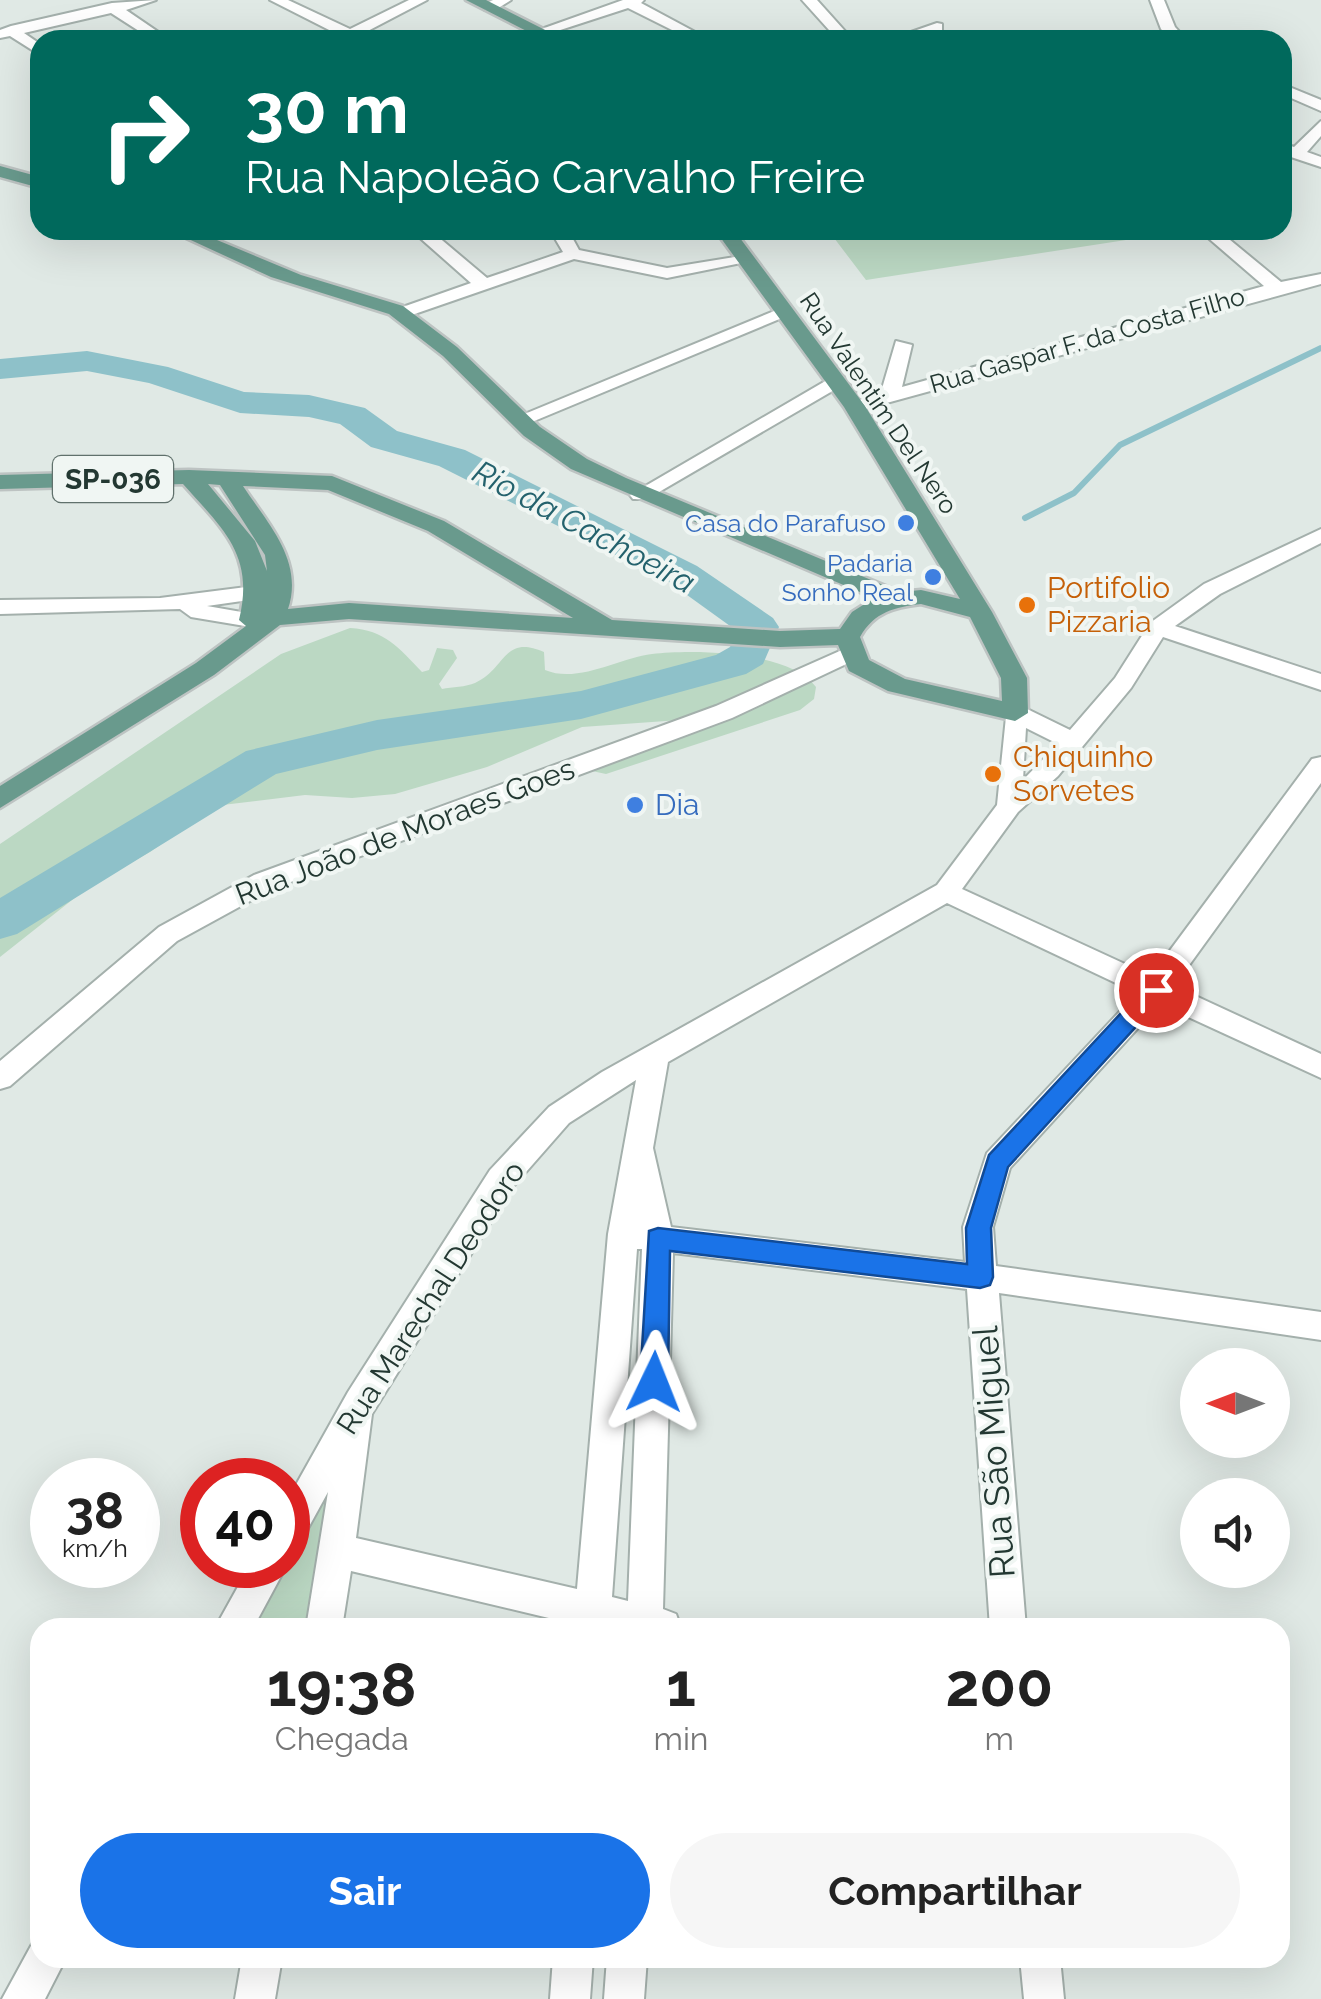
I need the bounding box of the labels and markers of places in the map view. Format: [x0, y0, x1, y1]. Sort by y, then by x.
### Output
place label: Casa do Parafuso [685, 508, 886, 538]
marker: Casa do Parafuso [895, 512, 917, 534]
place label: Padaria Sonho Real [782, 548, 913, 607]
marker: Padaria Sonho Real [922, 566, 944, 588]
place label: Portifolio Pizzaria [1047, 570, 1170, 639]
marker: Portifolio Pizzaria [1016, 594, 1038, 616]
place label: Chiquinho Sorvetes [1013, 739, 1153, 808]
marker: Chiquinho Sorvetes [982, 763, 1004, 785]
place label: Dia [655, 787, 699, 822]
marker: Dia [624, 794, 646, 816]
pin [1114, 948, 1199, 1033]

